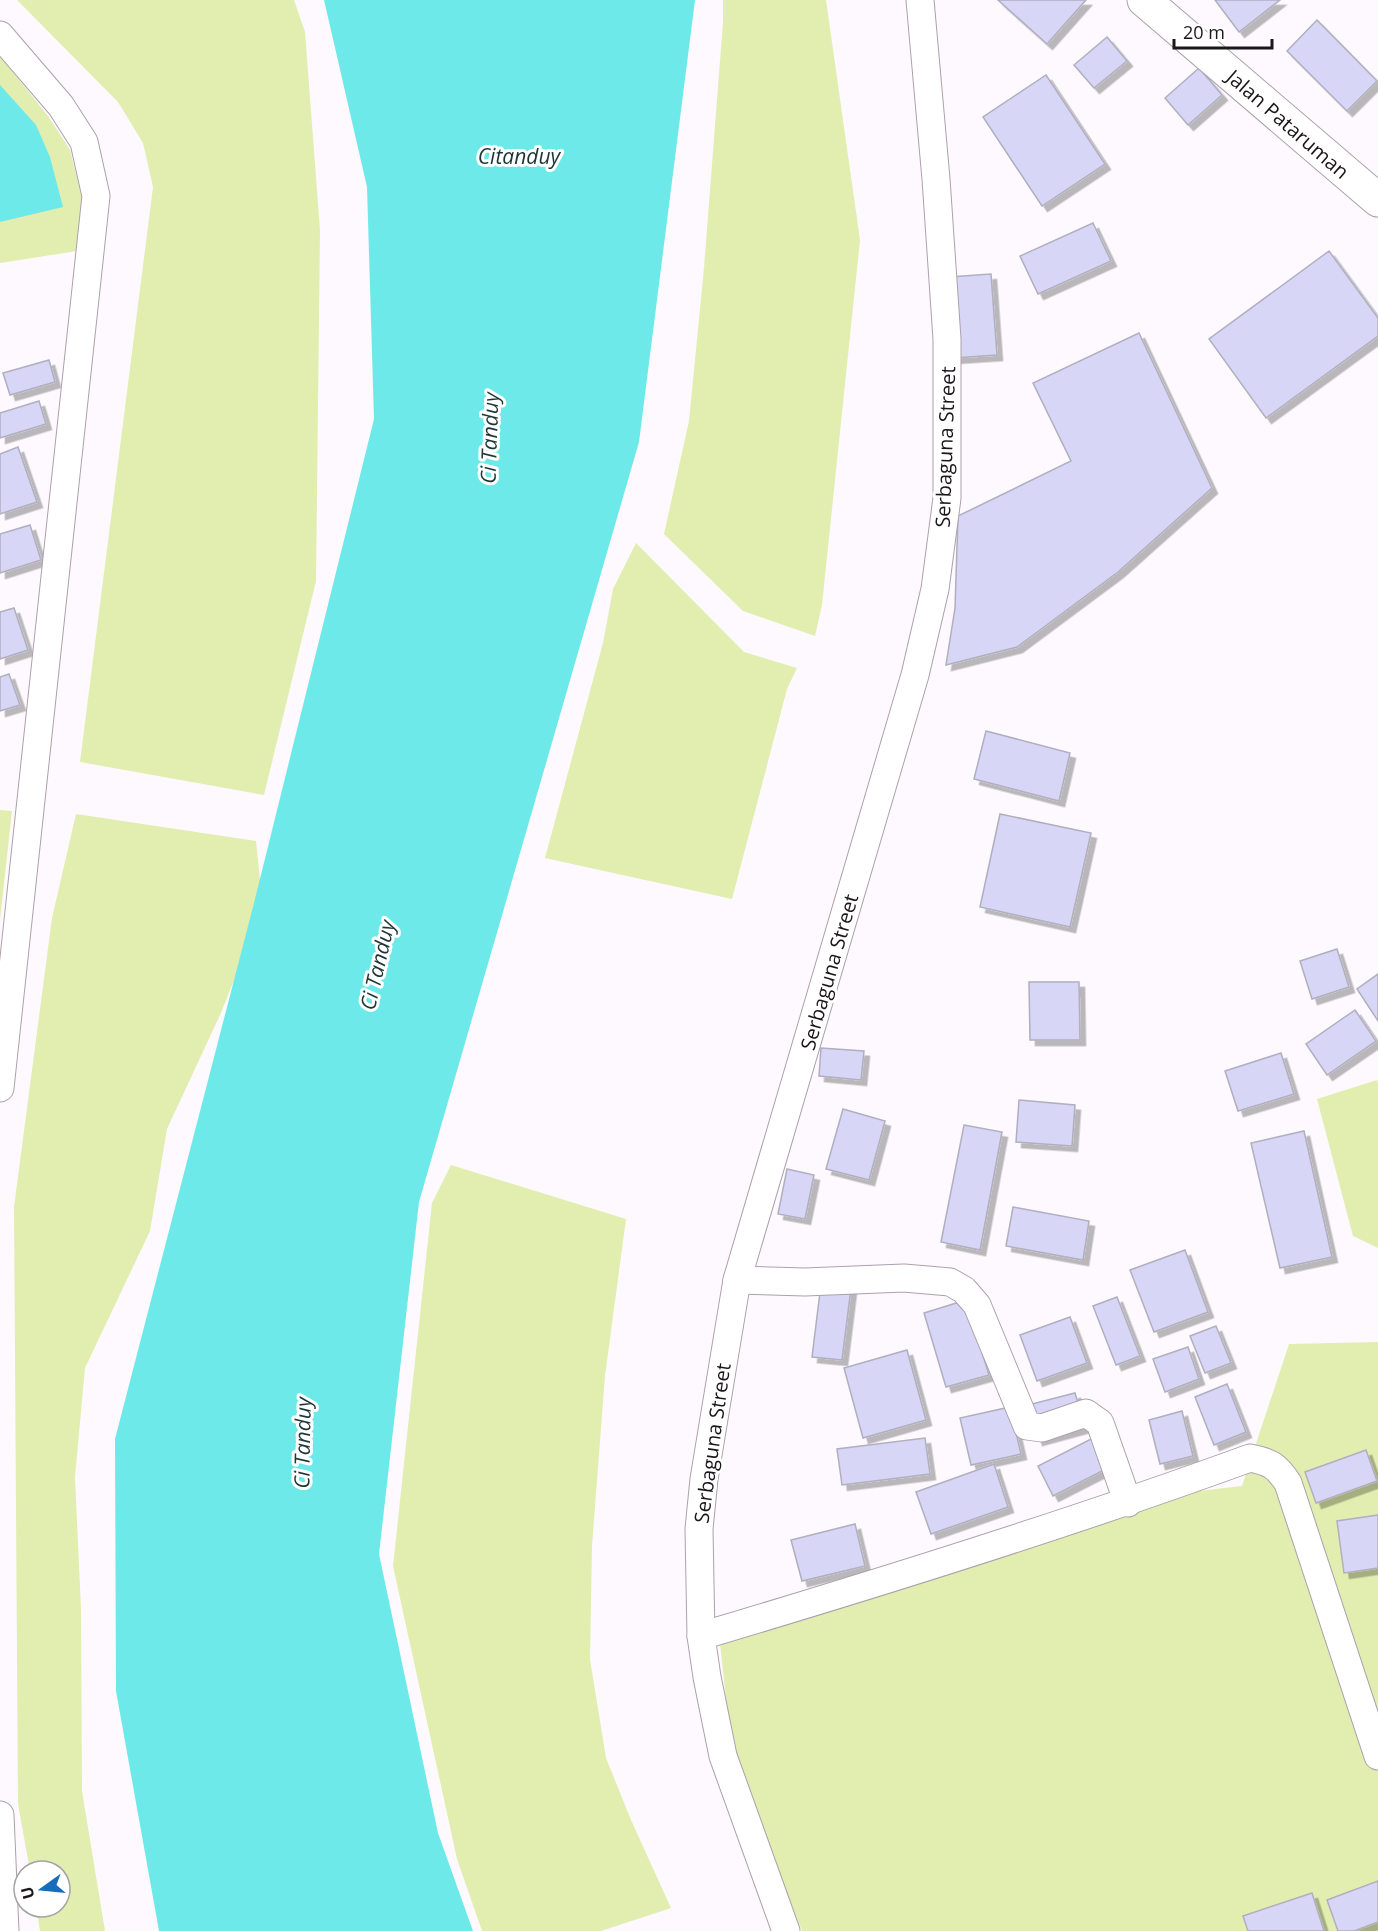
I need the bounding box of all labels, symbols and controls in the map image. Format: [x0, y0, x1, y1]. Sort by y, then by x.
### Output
scale bar [1174, 12, 1272, 50]
text: 20 m [1183, 20, 1225, 44]
street label: Jalan Pataruman [1220, 62, 1355, 185]
water label: Citanduy [478, 142, 562, 170]
street label: Serbaguna Street [929, 366, 961, 528]
water label: Ci Tanduy [473, 390, 505, 484]
street label: Serbaguna Street [794, 891, 864, 1053]
water label: Ci Tanduy [353, 916, 401, 1013]
street label: Serbaguna Street [687, 1361, 737, 1525]
water label: Ci Tanduy [287, 1396, 317, 1489]
north arrow [12, 1859, 72, 1919]
text: U [15, 1884, 40, 1902]

